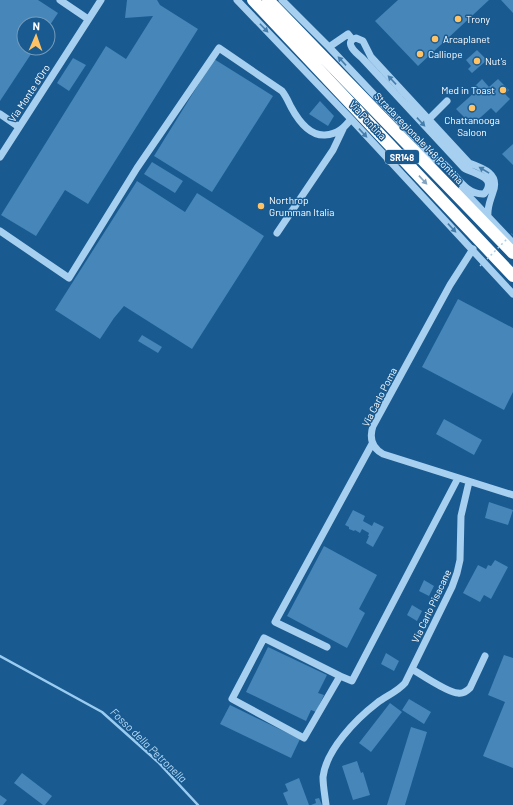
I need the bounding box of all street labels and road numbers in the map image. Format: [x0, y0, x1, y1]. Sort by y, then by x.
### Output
street label: Via Monte d'Oro [6, 62, 52, 124]
street label: Strada regionale 148 Pontina [372, 90, 466, 186]
street label: Via Pontina [347, 98, 389, 142]
road number: SR148 [385, 150, 419, 164]
street label: Via Carlo Poma [359, 365, 399, 429]
street label: Via Carlo Pisacane [409, 567, 453, 645]

